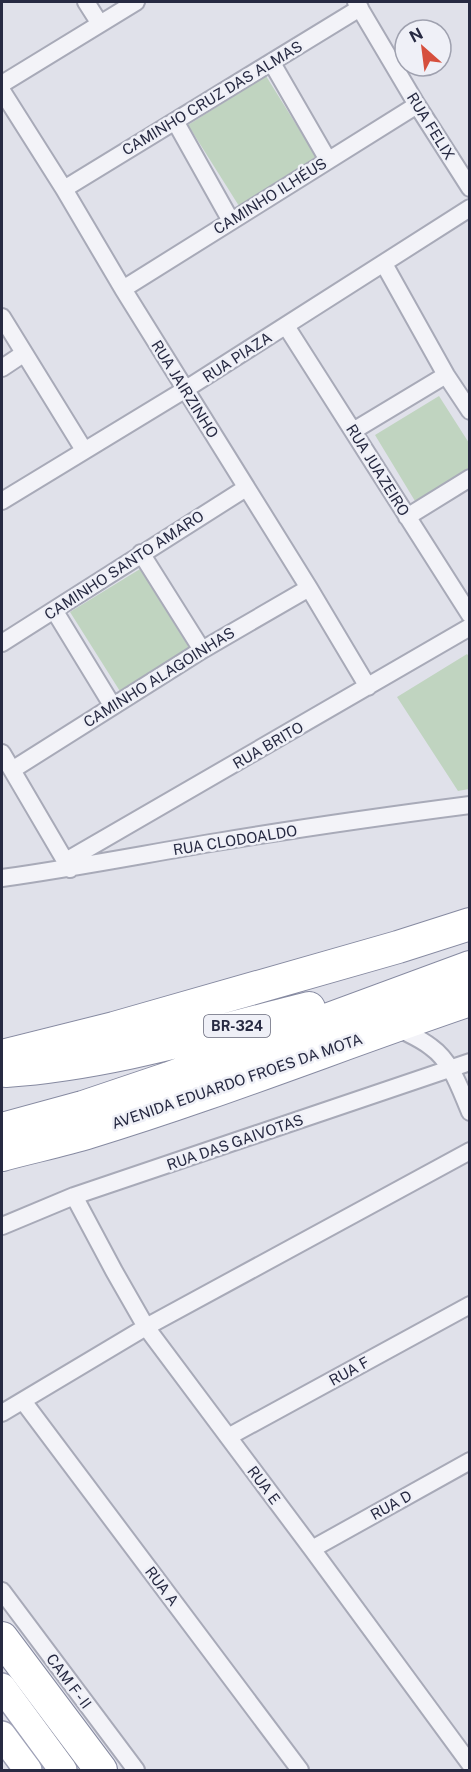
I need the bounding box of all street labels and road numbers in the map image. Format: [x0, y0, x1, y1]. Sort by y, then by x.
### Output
street label: CAMINHO CRUZ DAS ALMAS [119, 37, 305, 159]
street label: RUA FELIX [404, 89, 458, 163]
street label: CAMINHO ILHÉUS [210, 154, 330, 238]
street label: RUA PIAZA [199, 328, 275, 386]
street label: RUA JAIRZINHO [148, 337, 222, 441]
street label: RUA JUAZEIRO [343, 421, 413, 519]
street label: CAMINHO SANTO AMARO [41, 507, 207, 623]
street label: CAMINHO ALAGOINHAS [80, 623, 238, 731]
street label: RUA BRITO [230, 718, 306, 772]
street label: RUA CLODOALDO [172, 822, 298, 858]
road number: BR-324 [204, 1015, 270, 1037]
street label: AVENIDA EDUARDO FROES DA MOTA [110, 1030, 365, 1132]
street label: RUA DAS GAIVOTAS [165, 1111, 305, 1173]
street label: RUA F [326, 1353, 372, 1389]
street label: RUA E [244, 1463, 284, 1507]
street label: RUA D [367, 1487, 415, 1523]
street label: RUA A [142, 1563, 182, 1609]
street label: CAM F - II [43, 1650, 95, 1712]

